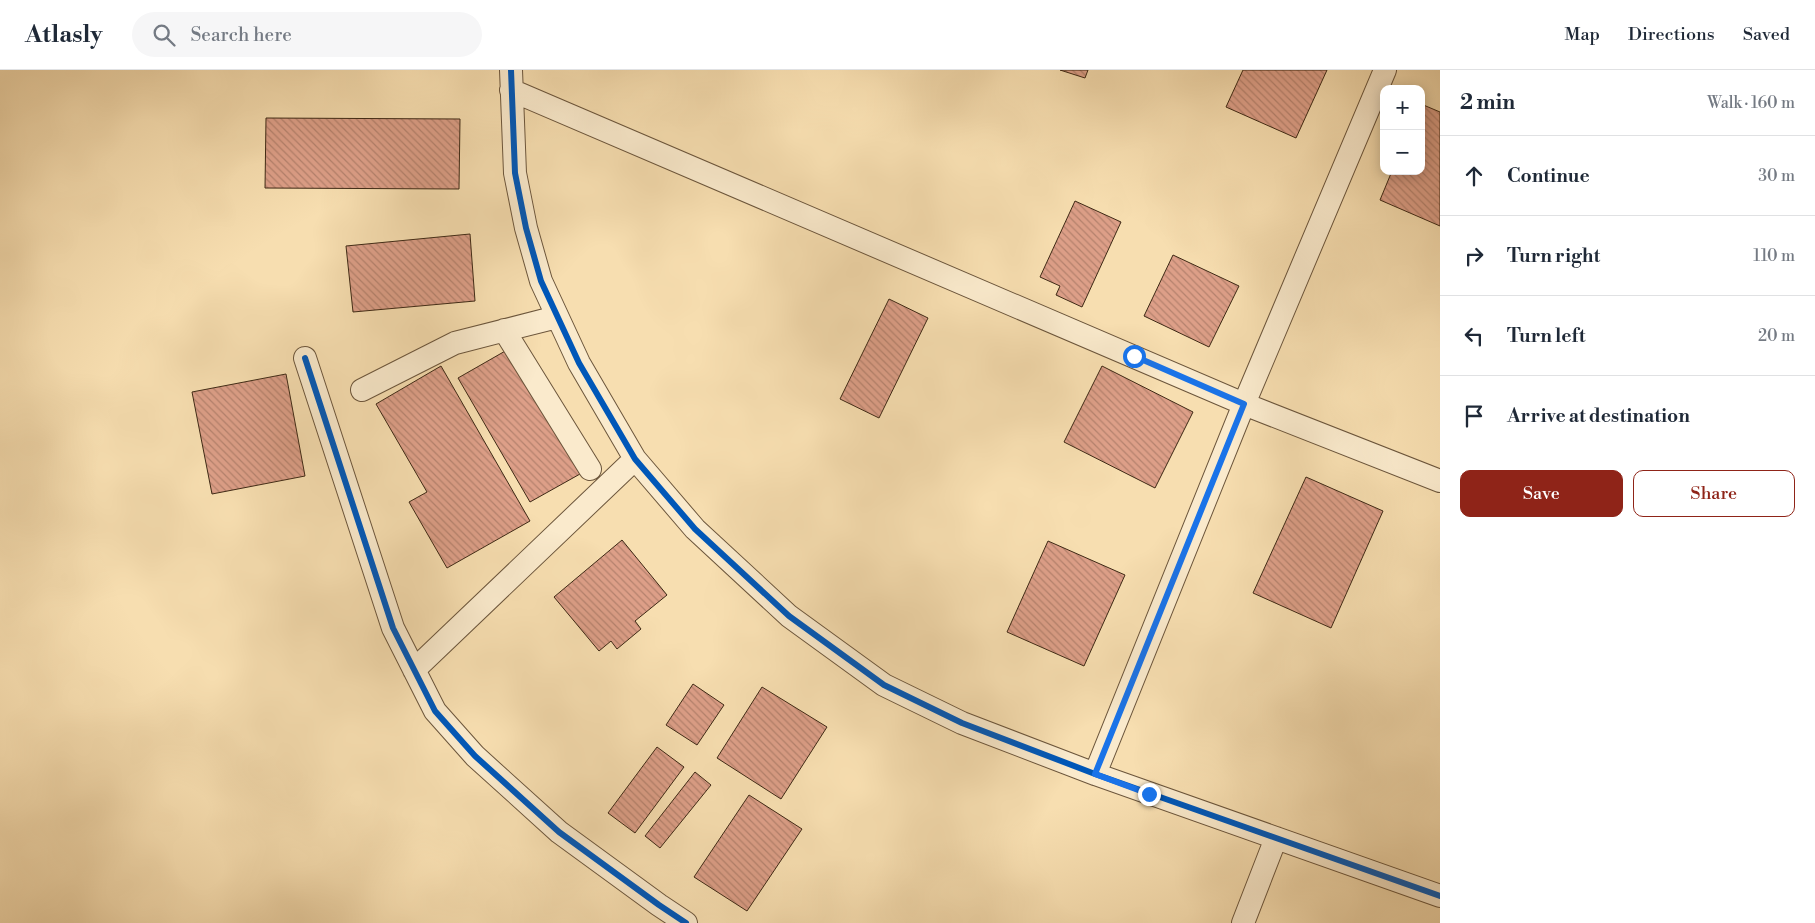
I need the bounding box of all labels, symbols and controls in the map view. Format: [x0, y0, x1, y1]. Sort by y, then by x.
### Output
search box [132, 12, 482, 57]
text: Atlasly [25, 20, 102, 50]
icon: search [150, 21, 178, 49]
text: Search here [190, 23, 292, 47]
text: Map [1564, 23, 1600, 46]
text: Directions [1628, 23, 1715, 46]
text: Saved [1743, 23, 1790, 46]
map controls [1380, 85, 1425, 175]
button: + [1380, 85, 1425, 130]
text: 2 min [1460, 90, 1515, 116]
text: Walk · 160 m [1707, 93, 1795, 113]
button: − [1380, 130, 1425, 175]
icon: ahead [1460, 162, 1488, 190]
text: Continue [1507, 164, 1590, 188]
text: 30 m [1758, 166, 1795, 186]
icon: right [1460, 242, 1488, 270]
text: Turn right [1507, 244, 1600, 268]
text: 110 m [1753, 246, 1795, 266]
icon: left [1460, 322, 1488, 350]
text: Turn left [1507, 324, 1586, 348]
text: 20 m [1758, 326, 1795, 346]
route start [1123, 345, 1146, 368]
icon: arrive [1460, 402, 1488, 430]
text: Arrive at destination [1507, 404, 1690, 428]
button: Save [1460, 470, 1623, 517]
button: Share [1633, 470, 1795, 517]
route end [1138, 783, 1161, 806]

